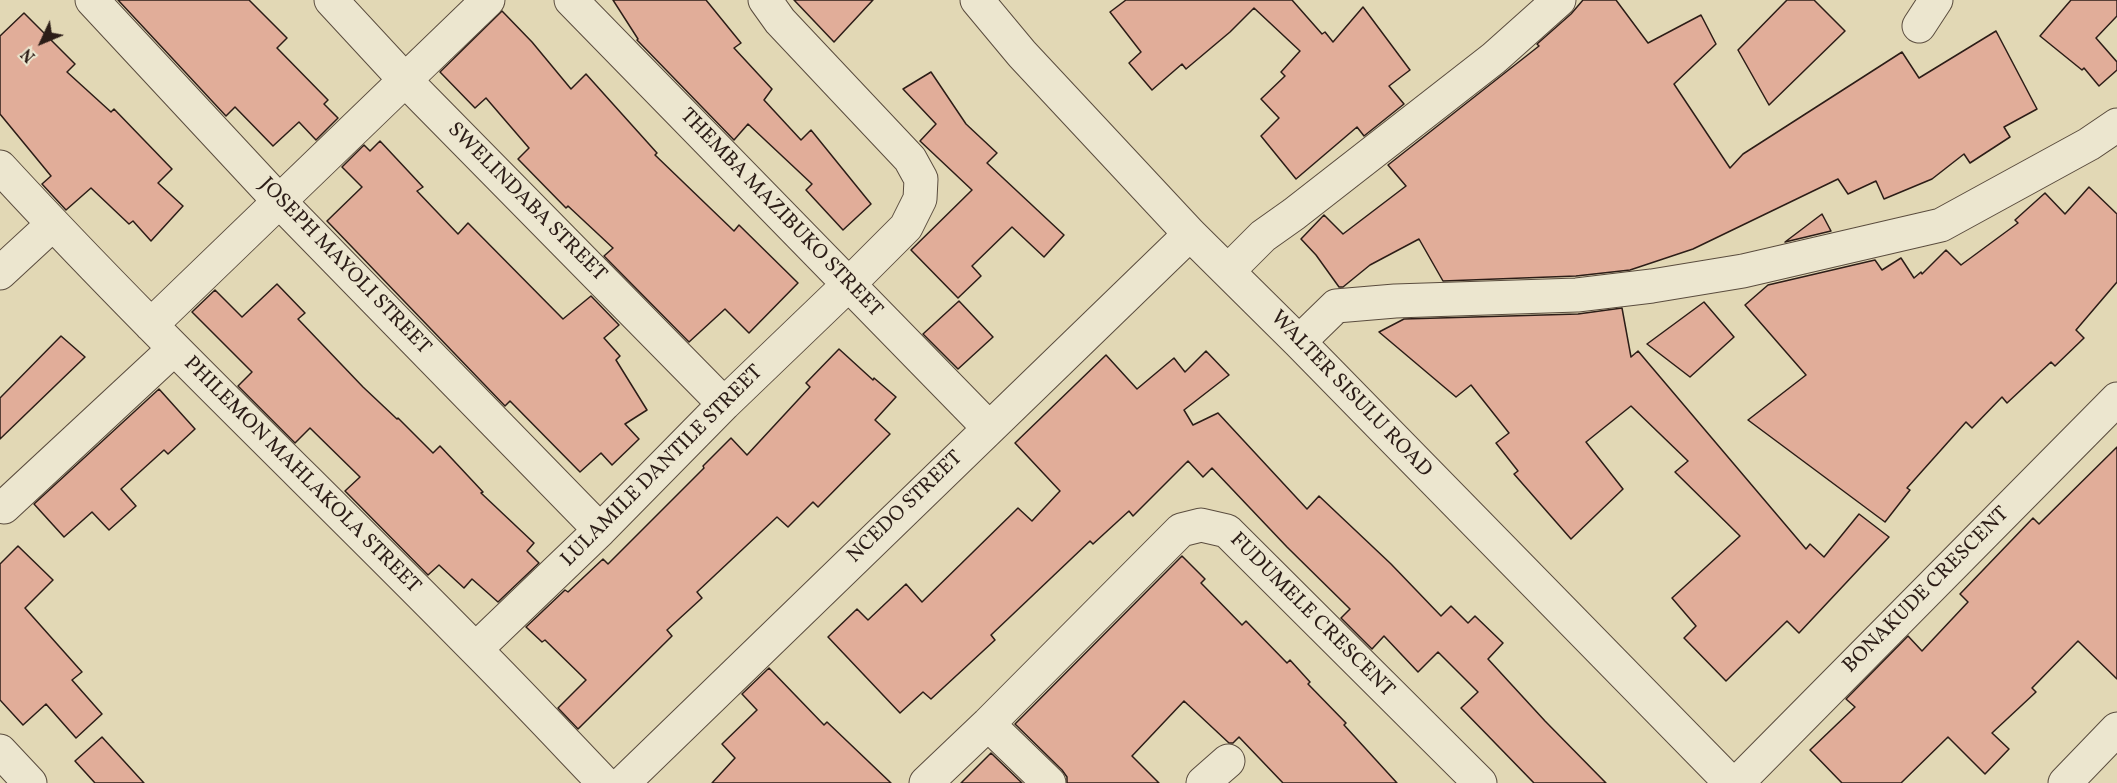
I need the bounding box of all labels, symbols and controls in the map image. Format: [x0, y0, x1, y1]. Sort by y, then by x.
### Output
north arrow [12, 12, 72, 72]
text: N [17, 43, 41, 66]
street label: THEMBA MAZIBUKO STREET [673, 104, 887, 324]
street label: SWELINDABA STREET [441, 118, 611, 288]
street label: JOSEPH MAYOLI STREET [253, 173, 435, 361]
street label: WALTER SISULU ROAD [1264, 306, 1436, 484]
street label: PHILEMON MAHLAKOLA STREET [177, 352, 425, 600]
street label: LULAMILE DANTILE STREET [557, 361, 769, 573]
street label: NCEDO STREET [843, 447, 969, 569]
street label: BONAKUDE CRESCENT [1839, 503, 2015, 679]
street label: FUDUMELE CRESCENT [1223, 528, 1399, 704]

